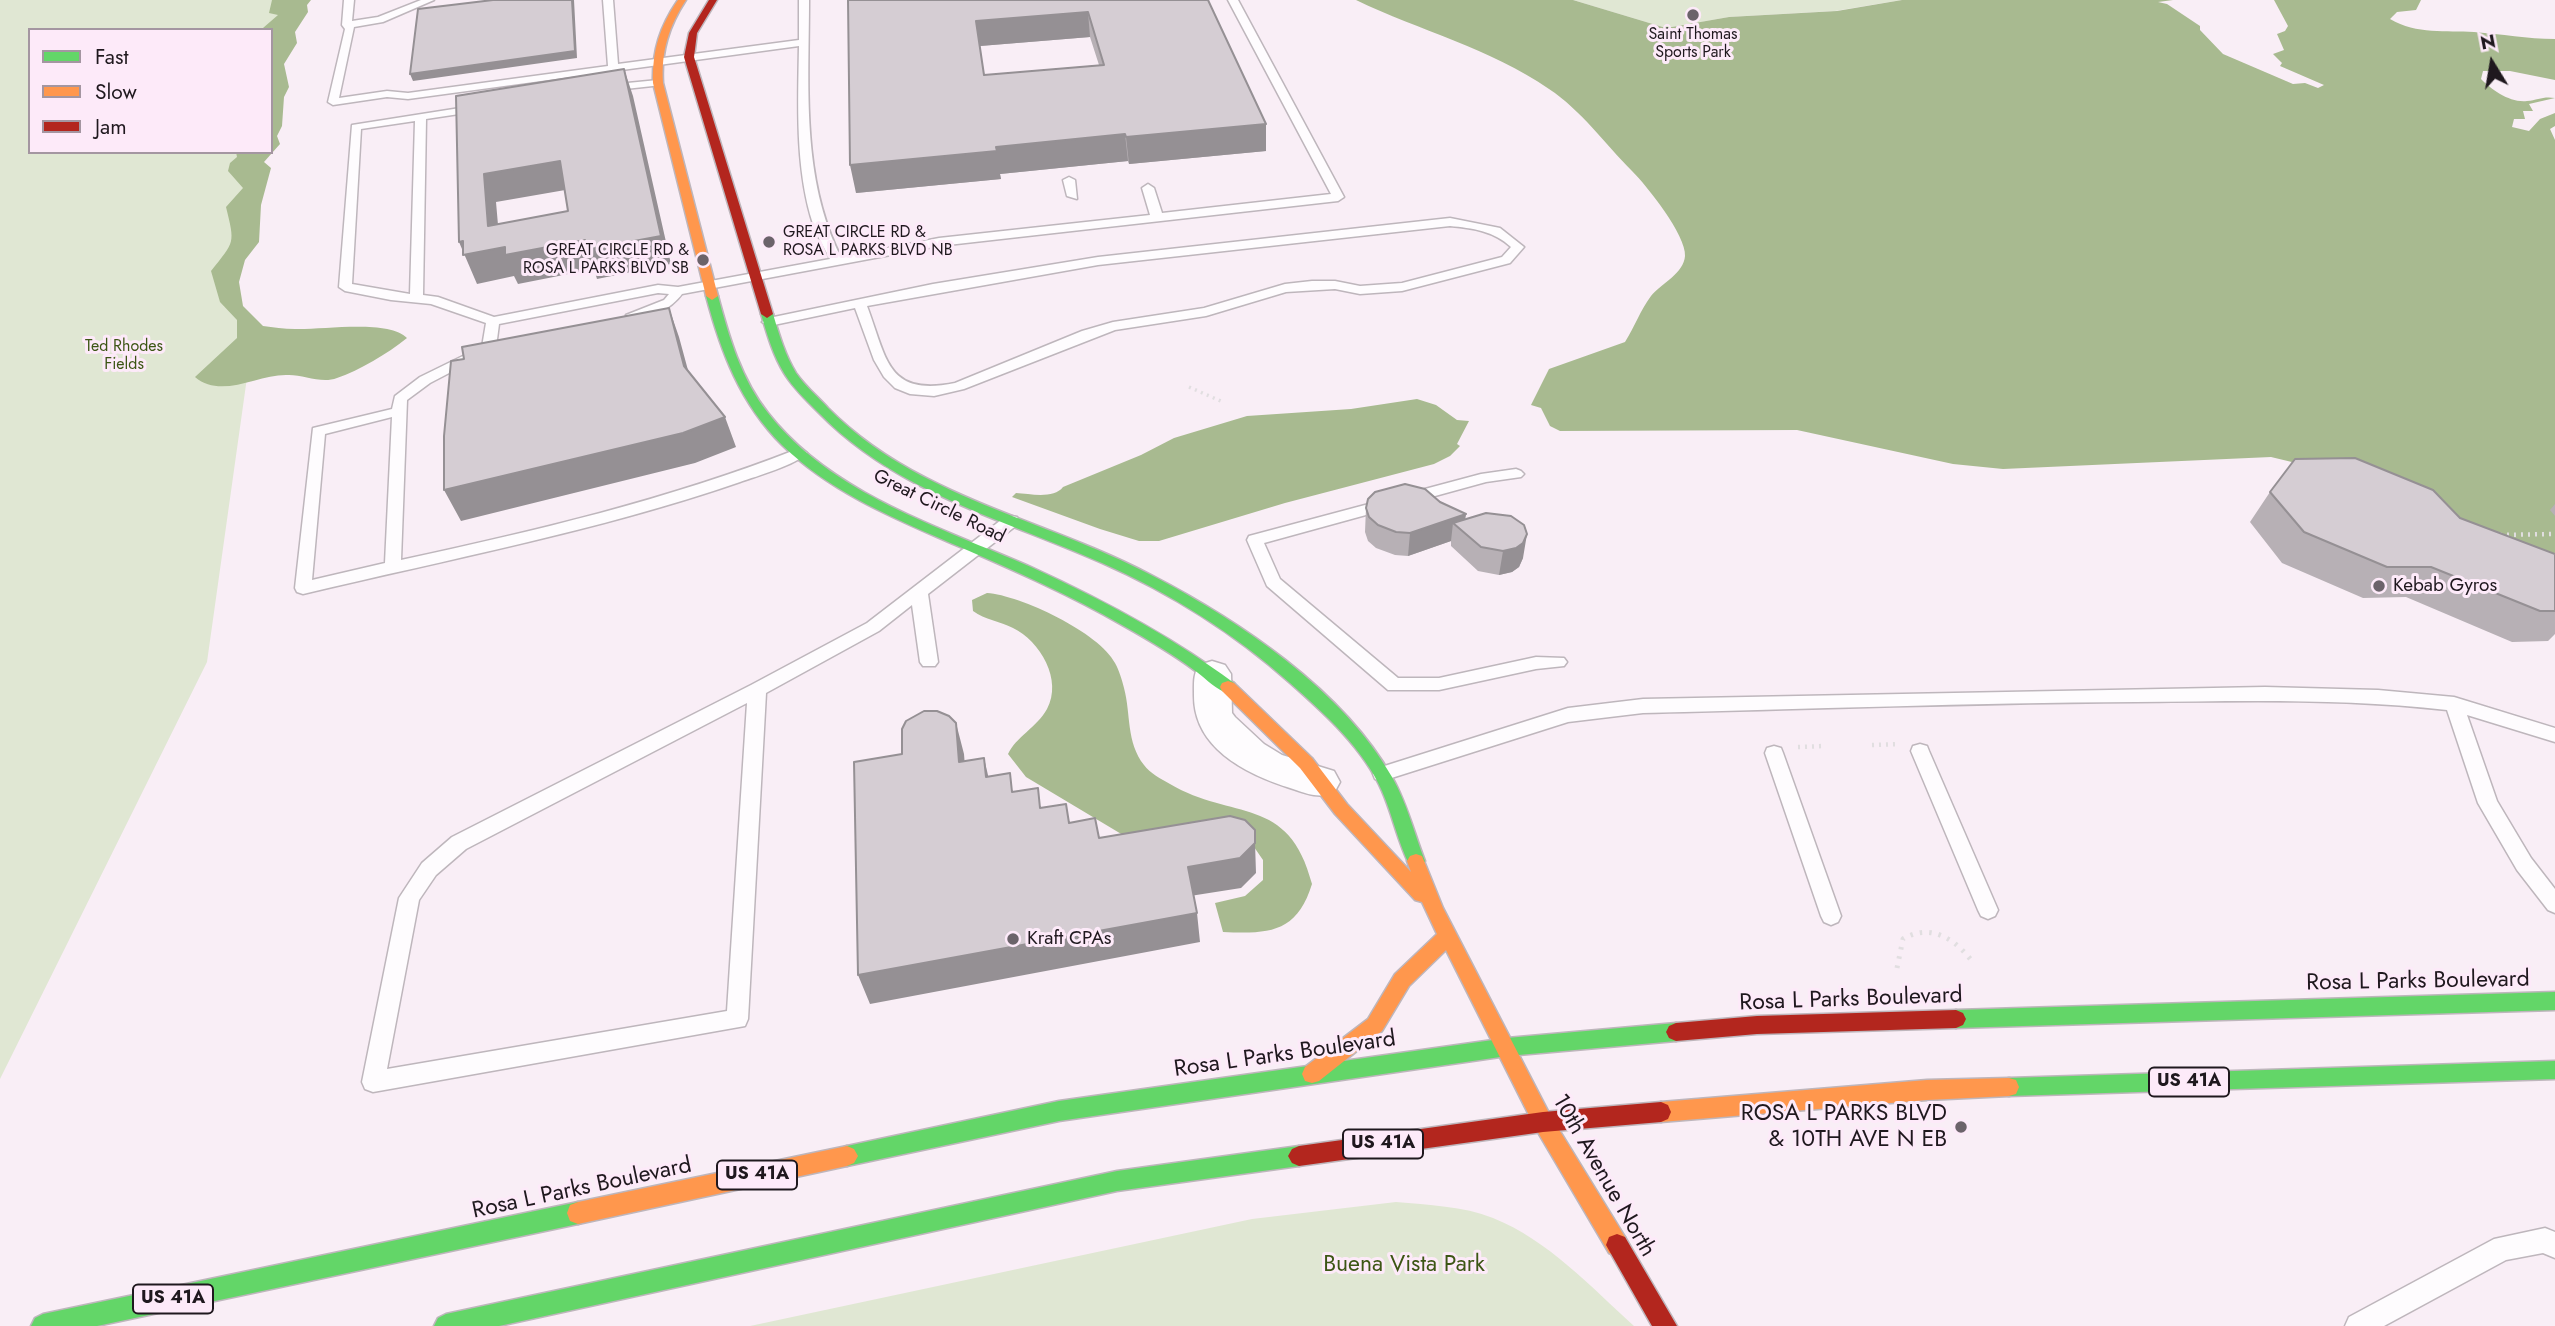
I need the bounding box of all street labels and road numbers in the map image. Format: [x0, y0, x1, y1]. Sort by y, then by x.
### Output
street label: Great Circle Road [869, 465, 1009, 549]
street label: Rosa L Parks Boulevard [2306, 966, 2530, 998]
street label: Rosa L Parks Boulevard [1739, 982, 1963, 1018]
street label: Rosa L Parks Boulevard [1172, 1026, 1398, 1084]
road number: US 41A [2149, 1068, 2229, 1097]
street label: 10th Avenue North [1545, 1090, 1661, 1262]
road number: US 41A [1343, 1129, 1423, 1158]
street label: Rosa L Parks Boulevard [470, 1152, 694, 1226]
road number: US 41A [717, 1160, 797, 1190]
road number: US 41A [133, 1284, 213, 1314]

